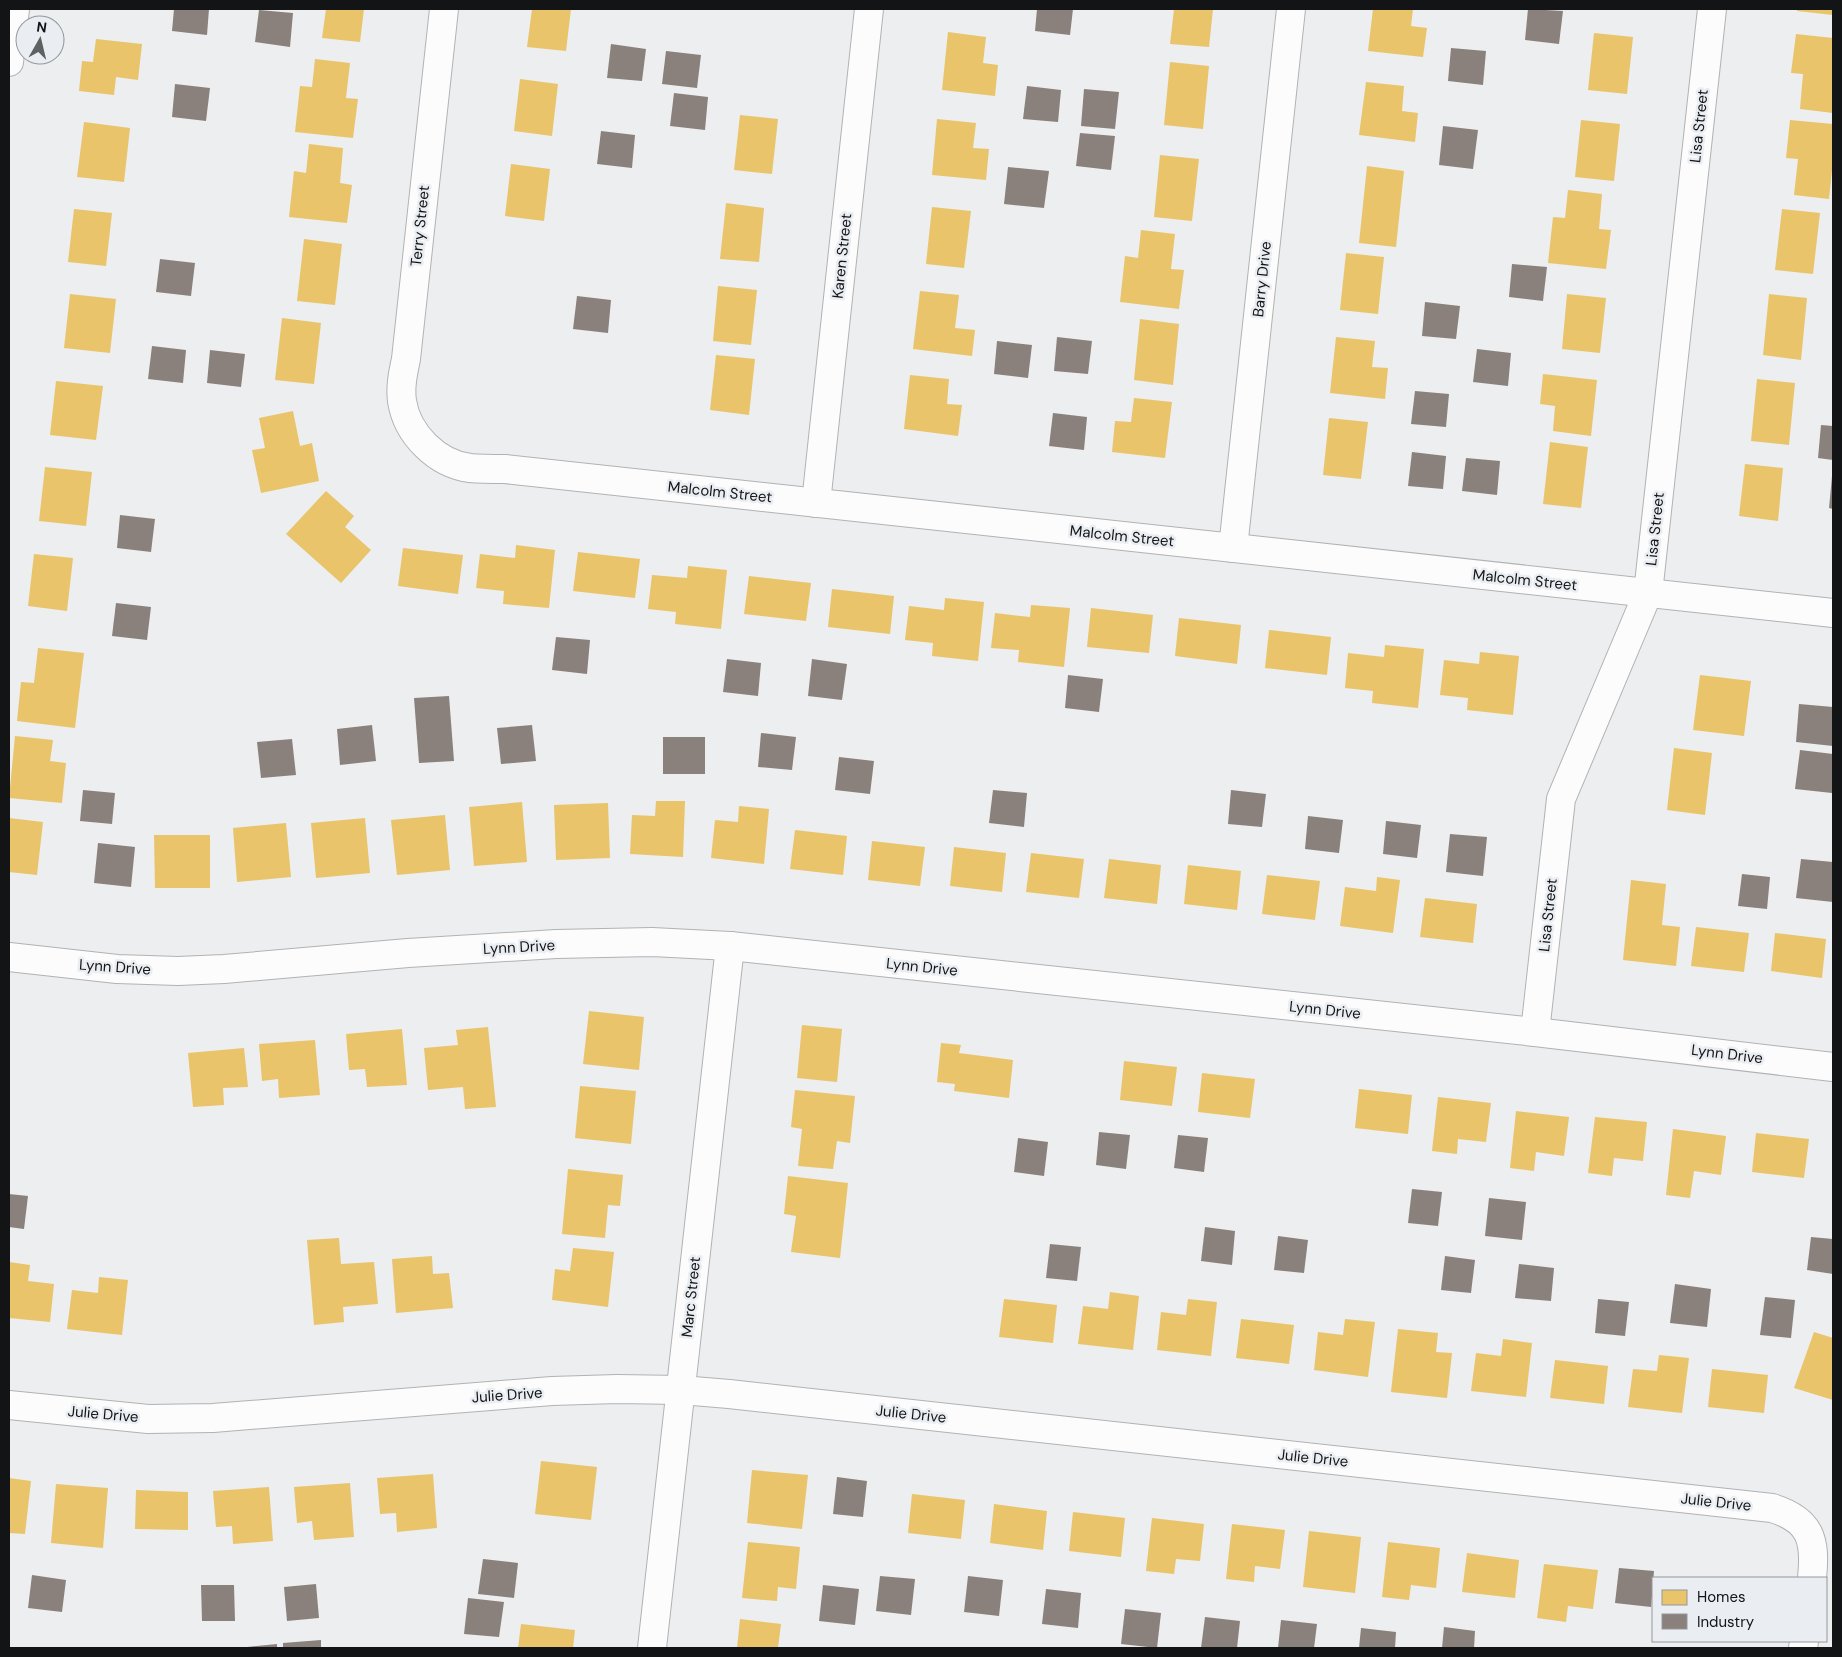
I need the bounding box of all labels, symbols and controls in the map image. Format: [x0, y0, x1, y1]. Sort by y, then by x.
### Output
north arrow [15, 15, 65, 65]
text: N [35, 18, 48, 37]
street label: Lisa Street [1685, 88, 1713, 164]
street label: Terry Street [406, 184, 434, 268]
street label: Karen Street [828, 212, 856, 300]
street label: Barry Drive [1248, 240, 1276, 318]
street label: Malcolm Street [667, 477, 773, 507]
street label: Lisa Street [1641, 491, 1669, 567]
street label: Malcolm Street [1069, 521, 1175, 551]
street label: Malcolm Street [1472, 565, 1578, 595]
street label: Lisa Street [1534, 877, 1562, 953]
street label: Lynn Drive [482, 935, 556, 959]
street label: Lynn Drive [885, 953, 959, 981]
street label: Lynn Drive [78, 955, 152, 979]
street label: Lynn Drive [1288, 996, 1362, 1024]
street label: Lynn Drive [1690, 1040, 1764, 1068]
street label: Marc Street [677, 1255, 705, 1338]
street label: Julie Drive [471, 1383, 543, 1407]
street label: Julie Drive [875, 1400, 947, 1428]
street label: Julie Drive [67, 1401, 139, 1427]
street label: Julie Drive [1277, 1444, 1349, 1472]
street label: Julie Drive [1680, 1488, 1752, 1516]
legend [1652, 1577, 1827, 1642]
text: Homes [1697, 1587, 1746, 1607]
text: Industry [1697, 1612, 1755, 1632]

